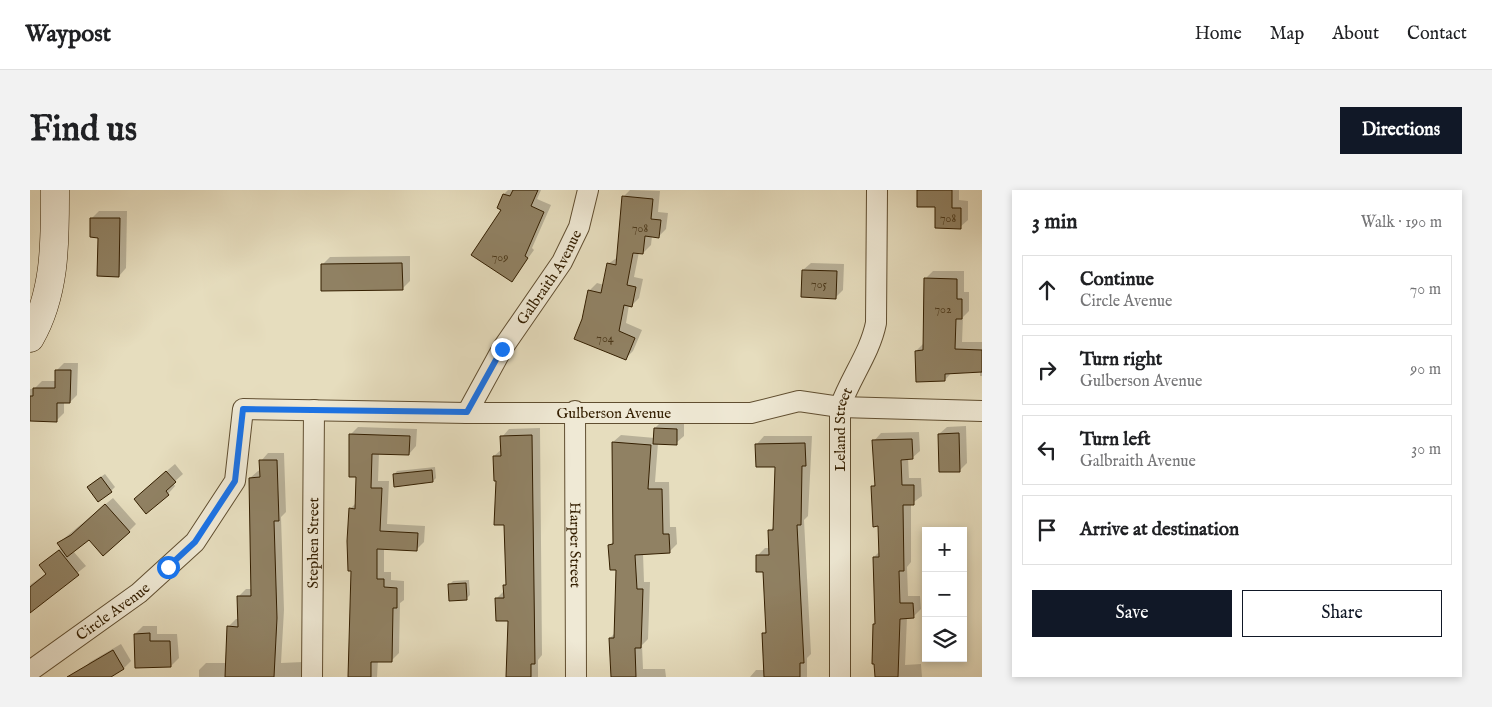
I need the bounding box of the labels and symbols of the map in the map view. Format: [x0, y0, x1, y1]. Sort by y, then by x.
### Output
house number: 708 [940, 211, 956, 226]
house number: 708 [632, 221, 648, 236]
street label: Galbraith Avenue [512, 226, 586, 328]
house number: 709 [492, 250, 508, 265]
house number: 705 [811, 277, 828, 292]
house number: 702 [934, 302, 952, 317]
house number: 704 [596, 331, 614, 346]
route end [491, 338, 514, 361]
street label: Leland Street [831, 384, 856, 471]
street label: Gulberson Avenue [556, 404, 671, 423]
street label: Stephen Street [303, 497, 323, 589]
street label: Harper Street [566, 502, 585, 588]
route start [157, 556, 180, 579]
street label: Circle Avenue [72, 578, 154, 645]

